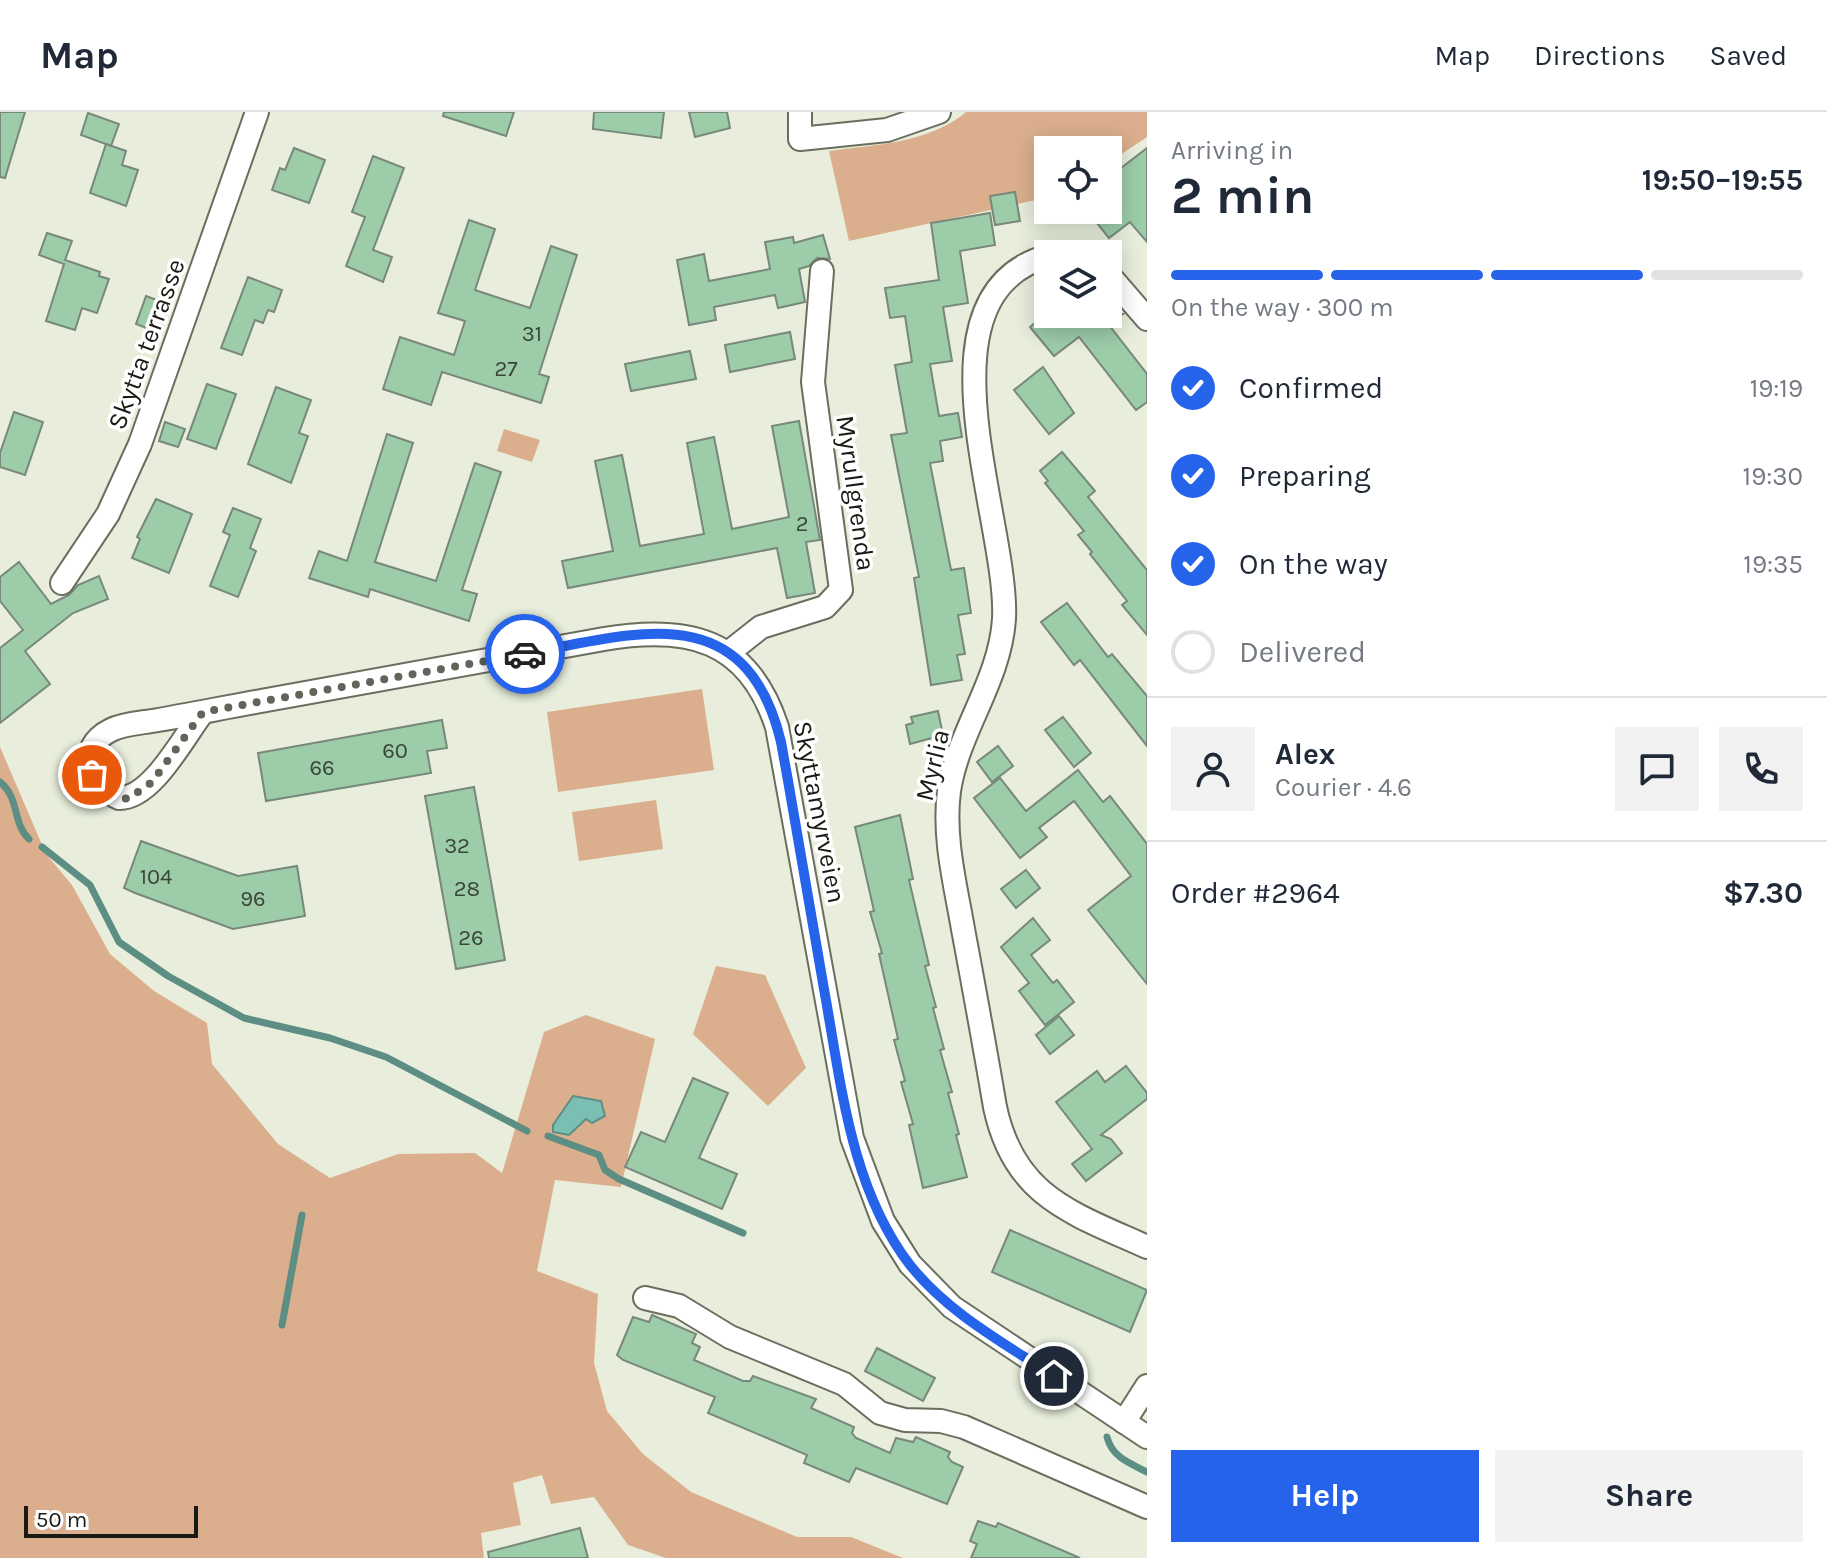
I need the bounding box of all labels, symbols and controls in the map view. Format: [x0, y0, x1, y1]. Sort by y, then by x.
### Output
text: Map [40, 33, 119, 78]
text: Map [1435, 39, 1490, 72]
text: Directions [1534, 39, 1666, 72]
text: Saved [1710, 39, 1787, 72]
text: Arriving in [1171, 135, 1293, 166]
map controls [1034, 136, 1122, 328]
button: locate [1034, 136, 1122, 224]
text: 19:50–19:55 [1642, 162, 1803, 198]
text: 2 min [1171, 165, 1314, 226]
button: layers [1034, 240, 1122, 328]
street label: Skytta terrasse [101, 255, 192, 434]
text: On the way · 300 m [1171, 292, 1394, 323]
house number: 31 [522, 321, 542, 347]
house number: 27 [494, 356, 518, 382]
icon: check [1171, 366, 1215, 410]
text: Confirmed [1239, 370, 1383, 406]
text: 19:19 [1750, 373, 1803, 404]
street label: Myrullgrenda [829, 413, 882, 573]
icon: check [1171, 454, 1215, 498]
text: Preparing [1239, 458, 1371, 494]
text: 19:30 [1743, 461, 1803, 492]
house number: 2 [796, 511, 808, 537]
icon: check [1171, 542, 1215, 586]
text: On the way [1239, 546, 1388, 582]
text: 19:35 [1743, 549, 1803, 580]
courier [485, 614, 565, 694]
icon: car [503, 632, 547, 676]
text: Delivered [1239, 634, 1366, 670]
street label: Skyttamyrveien [787, 718, 852, 906]
street label: Myrlia [909, 726, 956, 804]
button: person [1171, 727, 1255, 811]
button: chat [1615, 727, 1699, 811]
button: phone [1719, 727, 1803, 811]
text: Alex [1275, 736, 1335, 772]
house number: 60 [382, 738, 408, 764]
pin [58, 741, 126, 809]
icon: bag [70, 753, 114, 797]
house number: 66 [309, 755, 335, 781]
text: Courier · 4.6 [1275, 772, 1412, 803]
house number: 32 [444, 833, 470, 859]
house number: 104 [140, 864, 172, 890]
text: Order #2964 [1171, 875, 1340, 911]
text: $7.30 [1723, 875, 1803, 911]
house number: 28 [454, 876, 480, 902]
house number: 96 [240, 886, 266, 912]
house number: 26 [458, 925, 484, 951]
pin [1020, 1342, 1088, 1410]
icon: home [1032, 1354, 1076, 1398]
button: Help [1171, 1450, 1479, 1542]
button: Share [1495, 1450, 1803, 1542]
scale bar [24, 1502, 198, 1538]
text: 50 m [36, 1507, 87, 1533]

